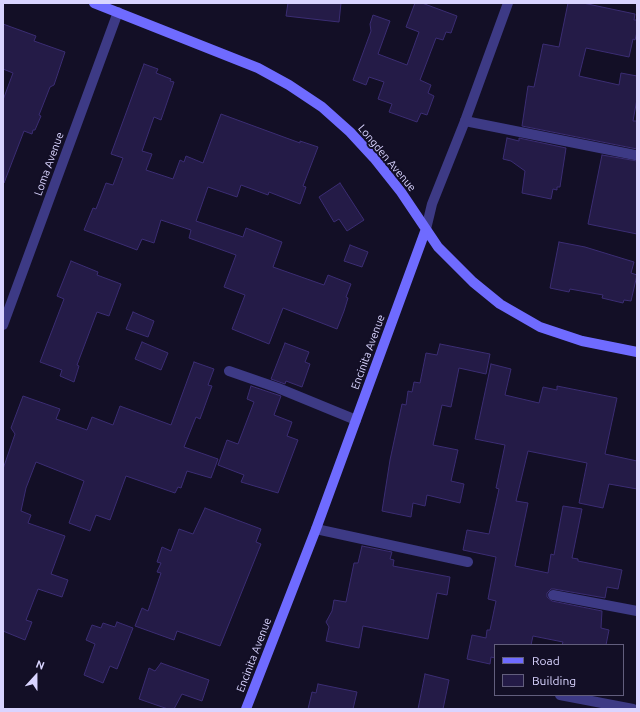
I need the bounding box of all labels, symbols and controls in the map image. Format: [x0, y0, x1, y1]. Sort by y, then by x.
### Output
street label: Longden Avenue [355, 122, 419, 194]
street label: Loma Avenue [31, 130, 67, 198]
street label: Encinita Avenue [348, 313, 388, 391]
street label: Encinita Avenue [234, 616, 274, 694]
legend [494, 644, 624, 696]
text: Road [532, 654, 560, 667]
north arrow [16, 656, 56, 696]
text: N [34, 658, 46, 672]
text: Building [532, 674, 576, 687]

